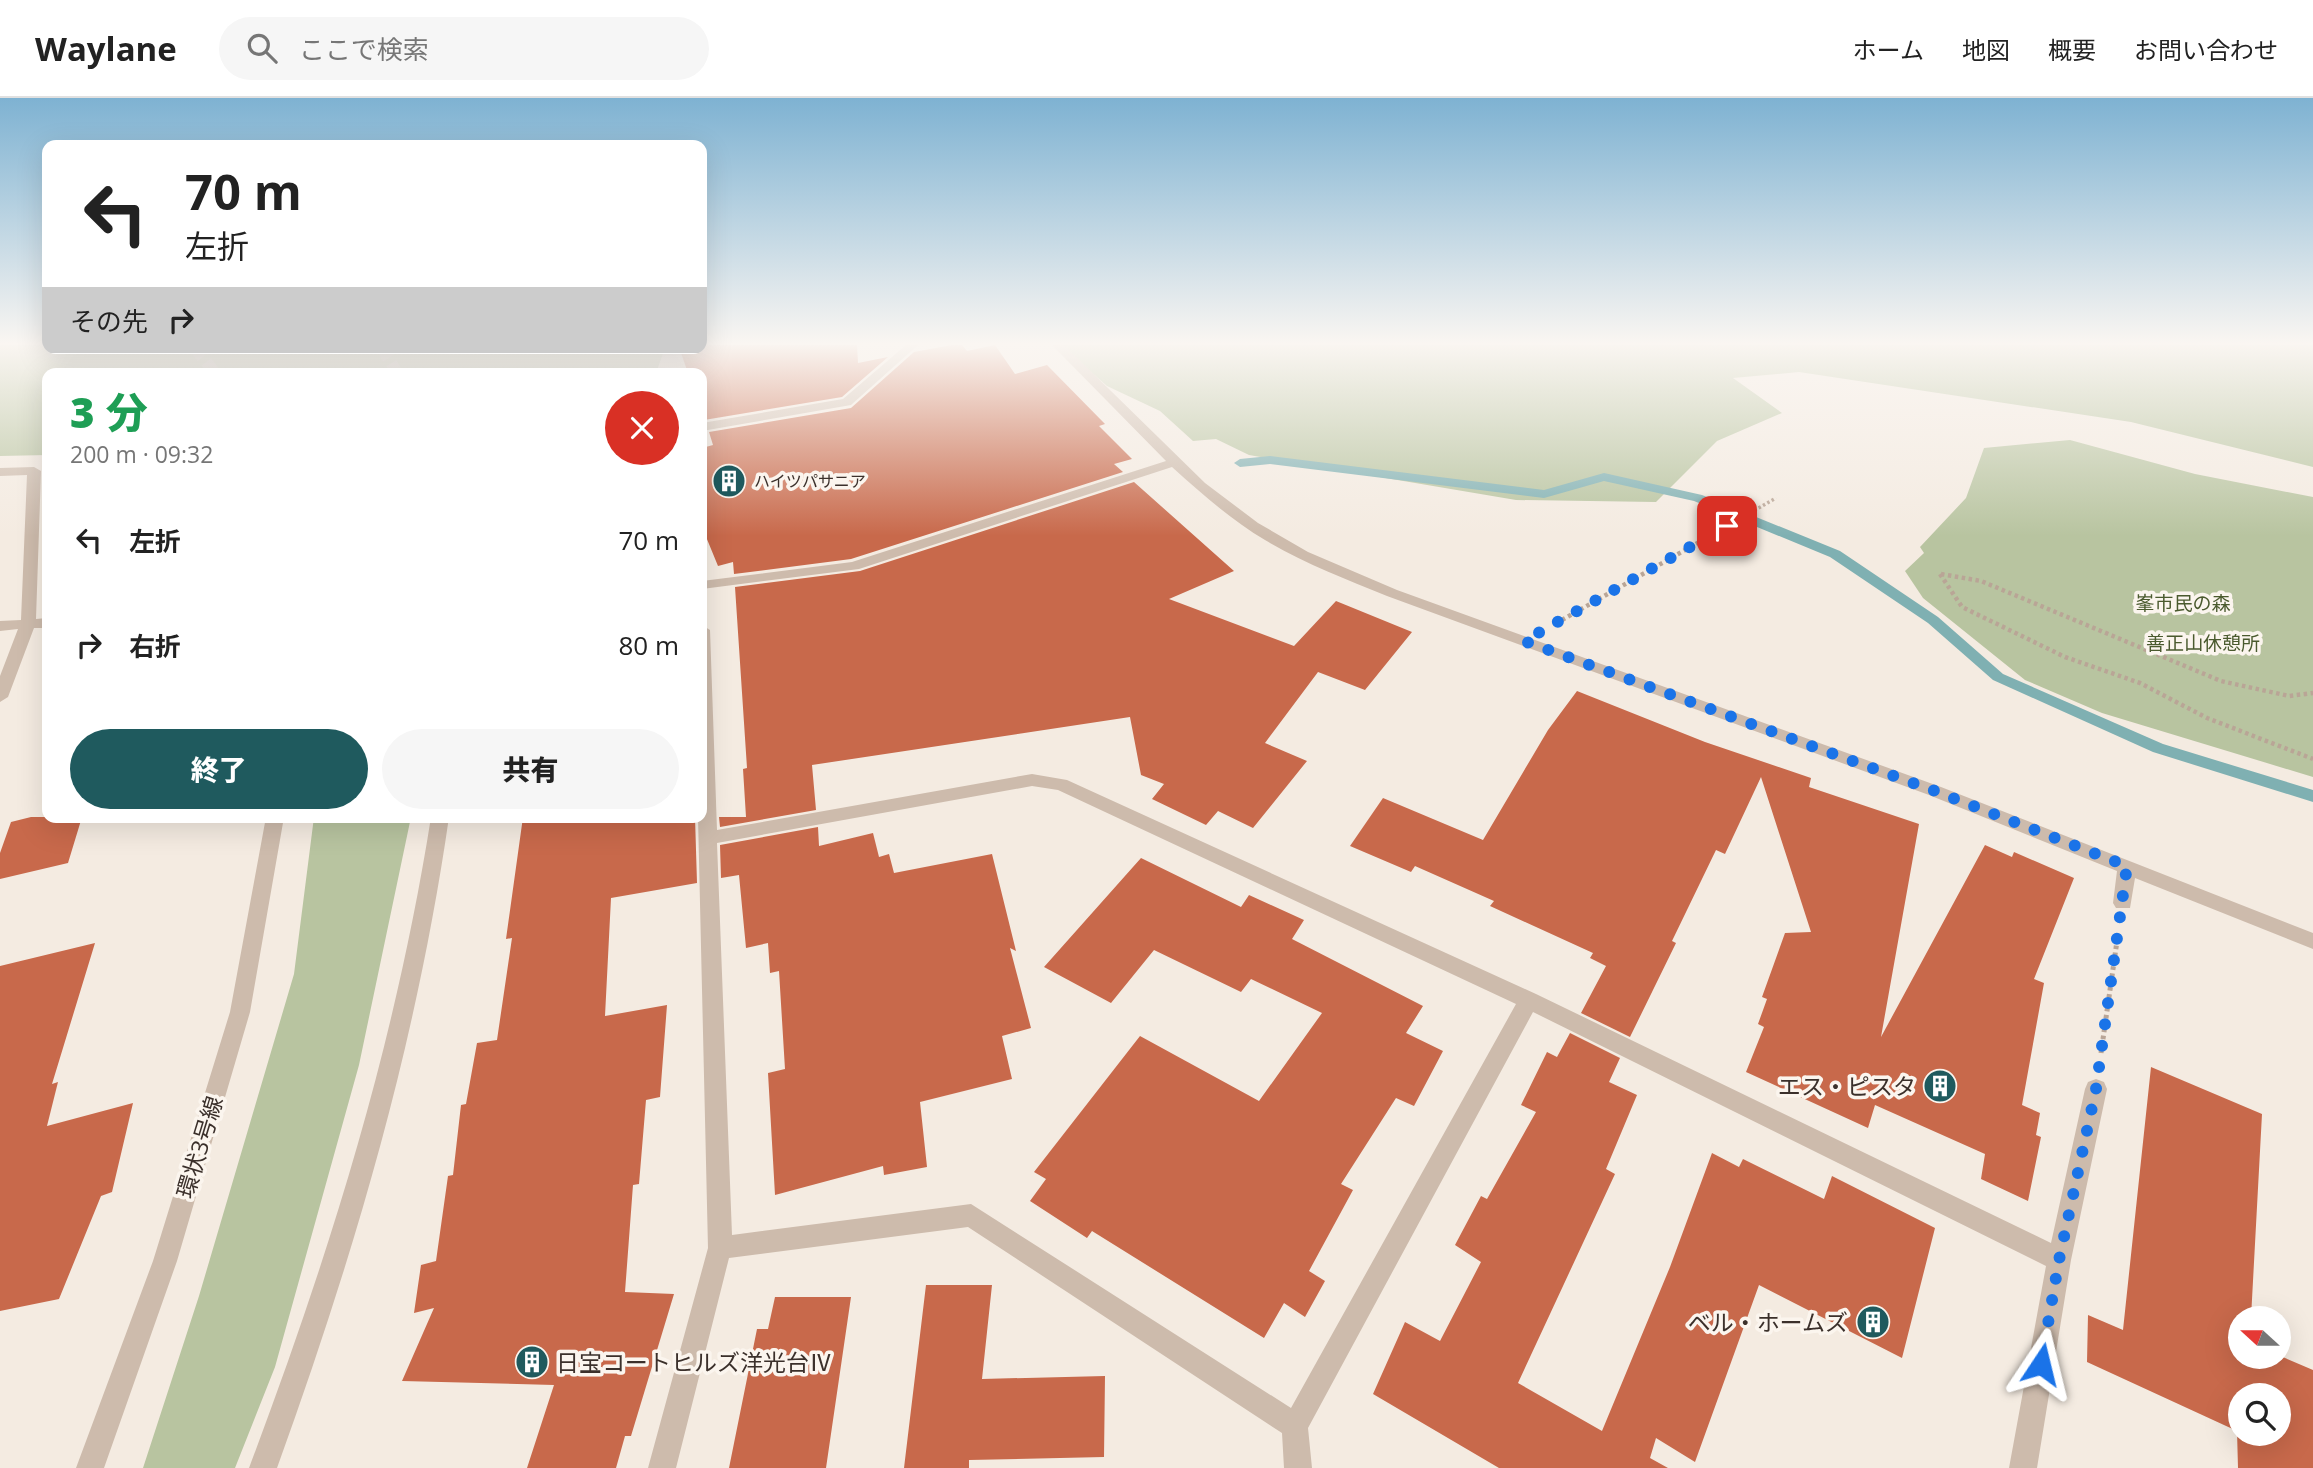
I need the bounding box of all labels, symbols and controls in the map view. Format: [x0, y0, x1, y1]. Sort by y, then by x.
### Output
search box [219, 17, 709, 80]
text: Waylane [35, 26, 177, 71]
icon: search [243, 29, 281, 67]
text: ここで検索 [299, 31, 429, 67]
text: ホーム [1853, 33, 1924, 66]
text: 地図 [1962, 33, 2010, 66]
text: 概要 [2048, 33, 2096, 66]
text: お問い合わせ [2134, 33, 2278, 66]
text: 70 m [185, 158, 302, 224]
icon: left [70, 168, 161, 259]
text: 左折 [185, 224, 249, 267]
icon: right [162, 301, 200, 339]
text: その先 [70, 303, 148, 339]
text: 3 分 [70, 383, 148, 440]
button: close [605, 391, 679, 465]
text: 200 m · 09:32 [70, 438, 213, 470]
building icon: ハイツパサニア [710, 462, 748, 500]
place label: ハイツパサニア [754, 470, 866, 492]
pin [1697, 496, 1757, 556]
icon: arrive [1708, 507, 1746, 545]
icon: left [70, 521, 108, 559]
text: 70 m [618, 522, 679, 558]
text: 左折 [129, 523, 181, 559]
park label: 峯市民の森 [2135, 590, 2231, 616]
icon: right [70, 626, 108, 664]
text: 80 m [618, 627, 679, 663]
text: 右折 [129, 628, 181, 664]
park label: 善正山休憩所 [2146, 630, 2260, 656]
button: 終了 [70, 729, 368, 809]
button: 共有 [382, 729, 679, 809]
building icon: エス・ピスタ [1921, 1067, 1959, 1105]
place label: エス・ピスタ [1778, 1070, 1916, 1102]
street label: 環状3号線 [168, 1092, 230, 1202]
building icon: ベル・ホームズ [1854, 1303, 1892, 1341]
place label: ベル・ホームズ [1688, 1306, 1848, 1338]
north arrow [2228, 1306, 2291, 1368]
map controls [2228, 1306, 2291, 1446]
position arrow [2004, 1327, 2078, 1401]
building icon: 日宝コートヒルズ洋光台Ⅳ [513, 1343, 551, 1381]
place label: 日宝コートヒルズ洋光台Ⅳ [556, 1346, 832, 1378]
button: search [2228, 1383, 2291, 1446]

